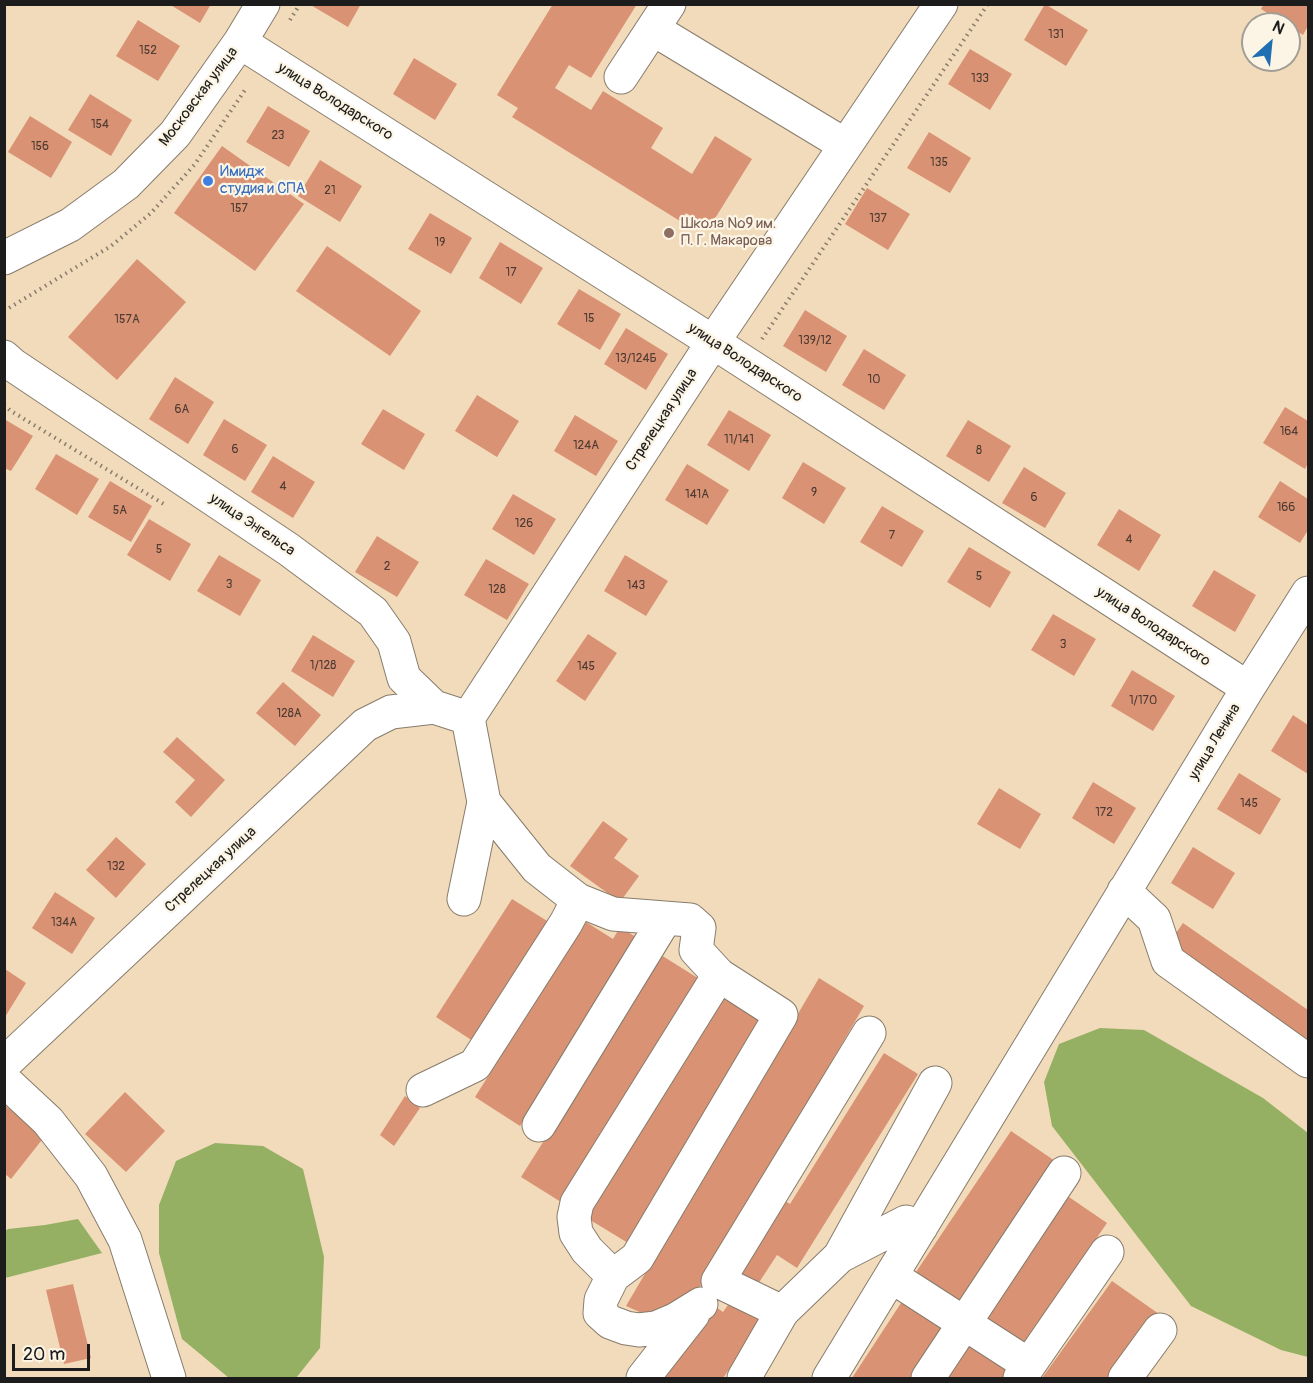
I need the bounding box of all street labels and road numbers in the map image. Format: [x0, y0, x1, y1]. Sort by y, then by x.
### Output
street label: Московская улица [156, 44, 242, 150]
street label: улица Володарского [274, 59, 396, 145]
street label: улица Володарского [684, 319, 806, 407]
street label: Стрелецкая улица [622, 365, 702, 475]
street label: улица Энгельса [206, 490, 298, 560]
street label: улица Володарского [1092, 583, 1214, 671]
street label: улица Ленина [1185, 701, 1245, 783]
street label: Стрелецкая улица [162, 823, 260, 917]

